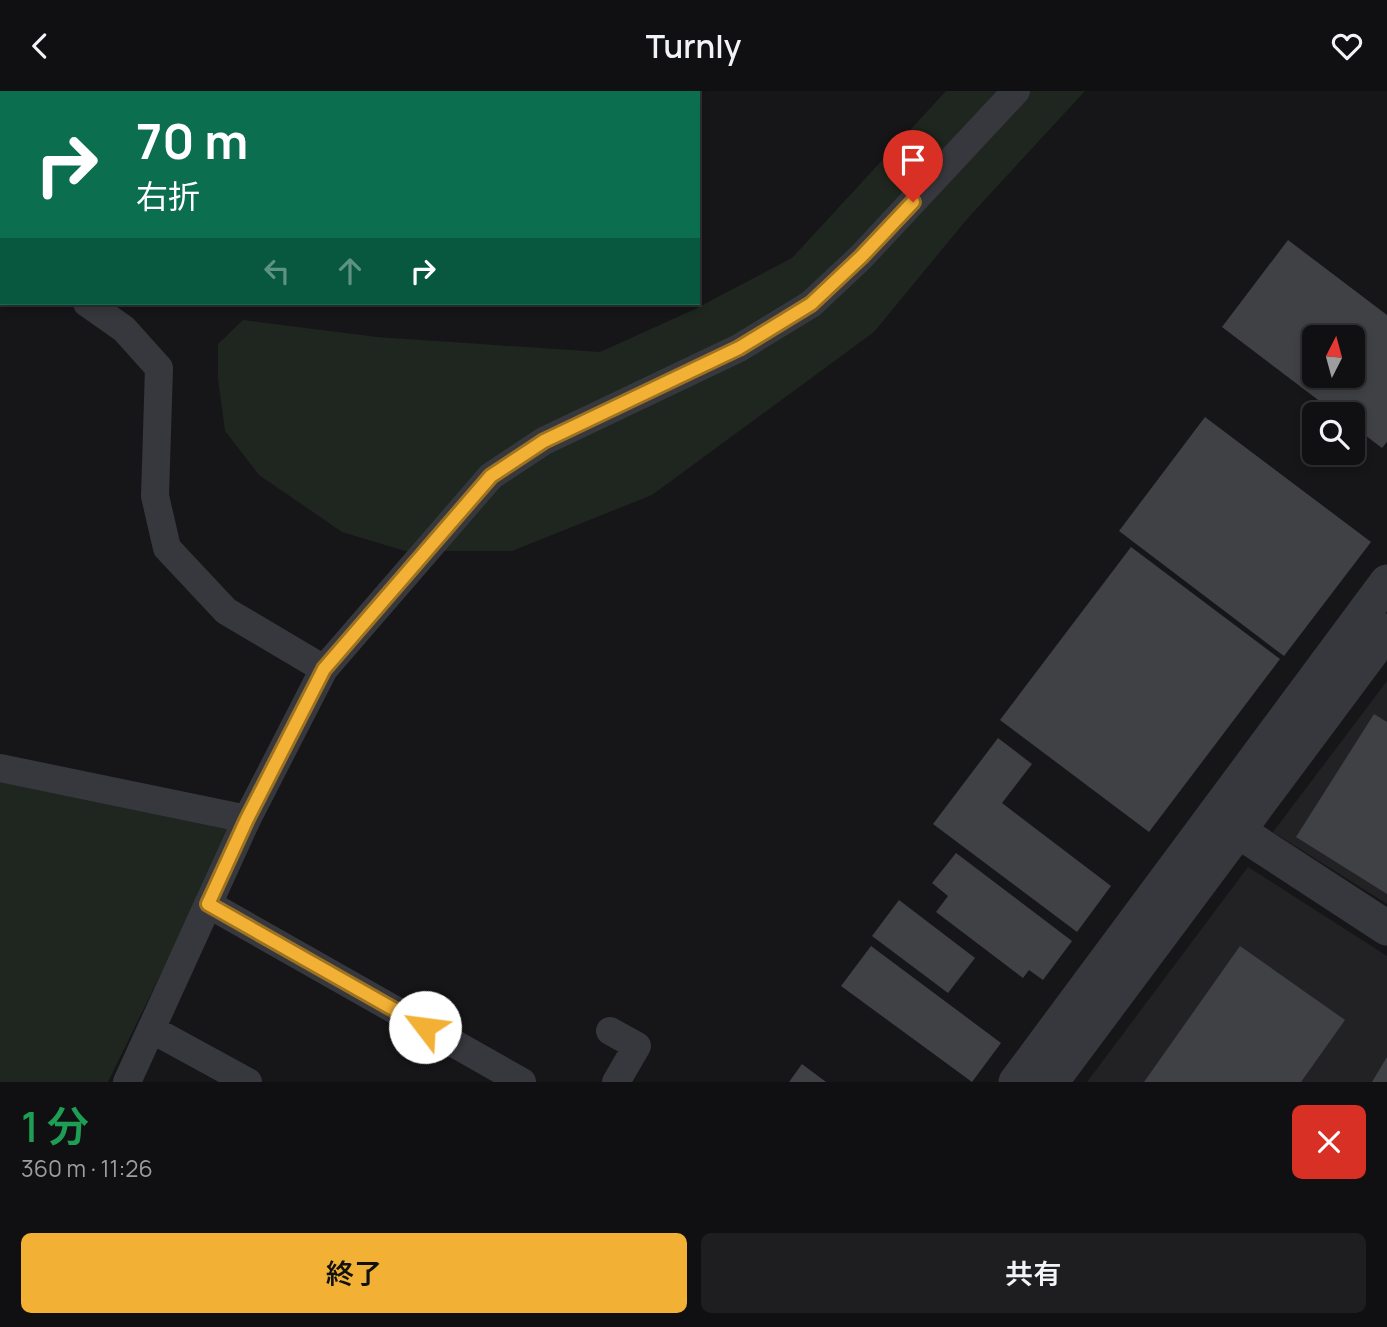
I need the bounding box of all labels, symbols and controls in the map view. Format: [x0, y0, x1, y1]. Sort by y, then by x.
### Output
text: Turnly [646, 24, 741, 68]
icon: back [21, 27, 59, 65]
icon: heart [1328, 27, 1366, 65]
text: 70 m [136, 107, 248, 174]
icon: right [21, 119, 112, 210]
pin [883, 130, 943, 202]
icon: arrive [894, 141, 932, 179]
text: 右折 [136, 174, 200, 218]
icon: left [258, 252, 296, 290]
icon: ahead [331, 252, 369, 290]
icon: right [404, 252, 442, 290]
north arrow [1302, 325, 1365, 389]
map controls [1302, 325, 1365, 465]
button: search [1302, 402, 1365, 465]
position arrow [388, 990, 462, 1064]
text: 1 分 [21, 1097, 89, 1155]
button: close [1292, 1105, 1366, 1179]
text: 360 m · 11:26 [21, 1152, 153, 1184]
button: 終了 [21, 1233, 687, 1313]
button: 共有 [701, 1233, 1366, 1313]

